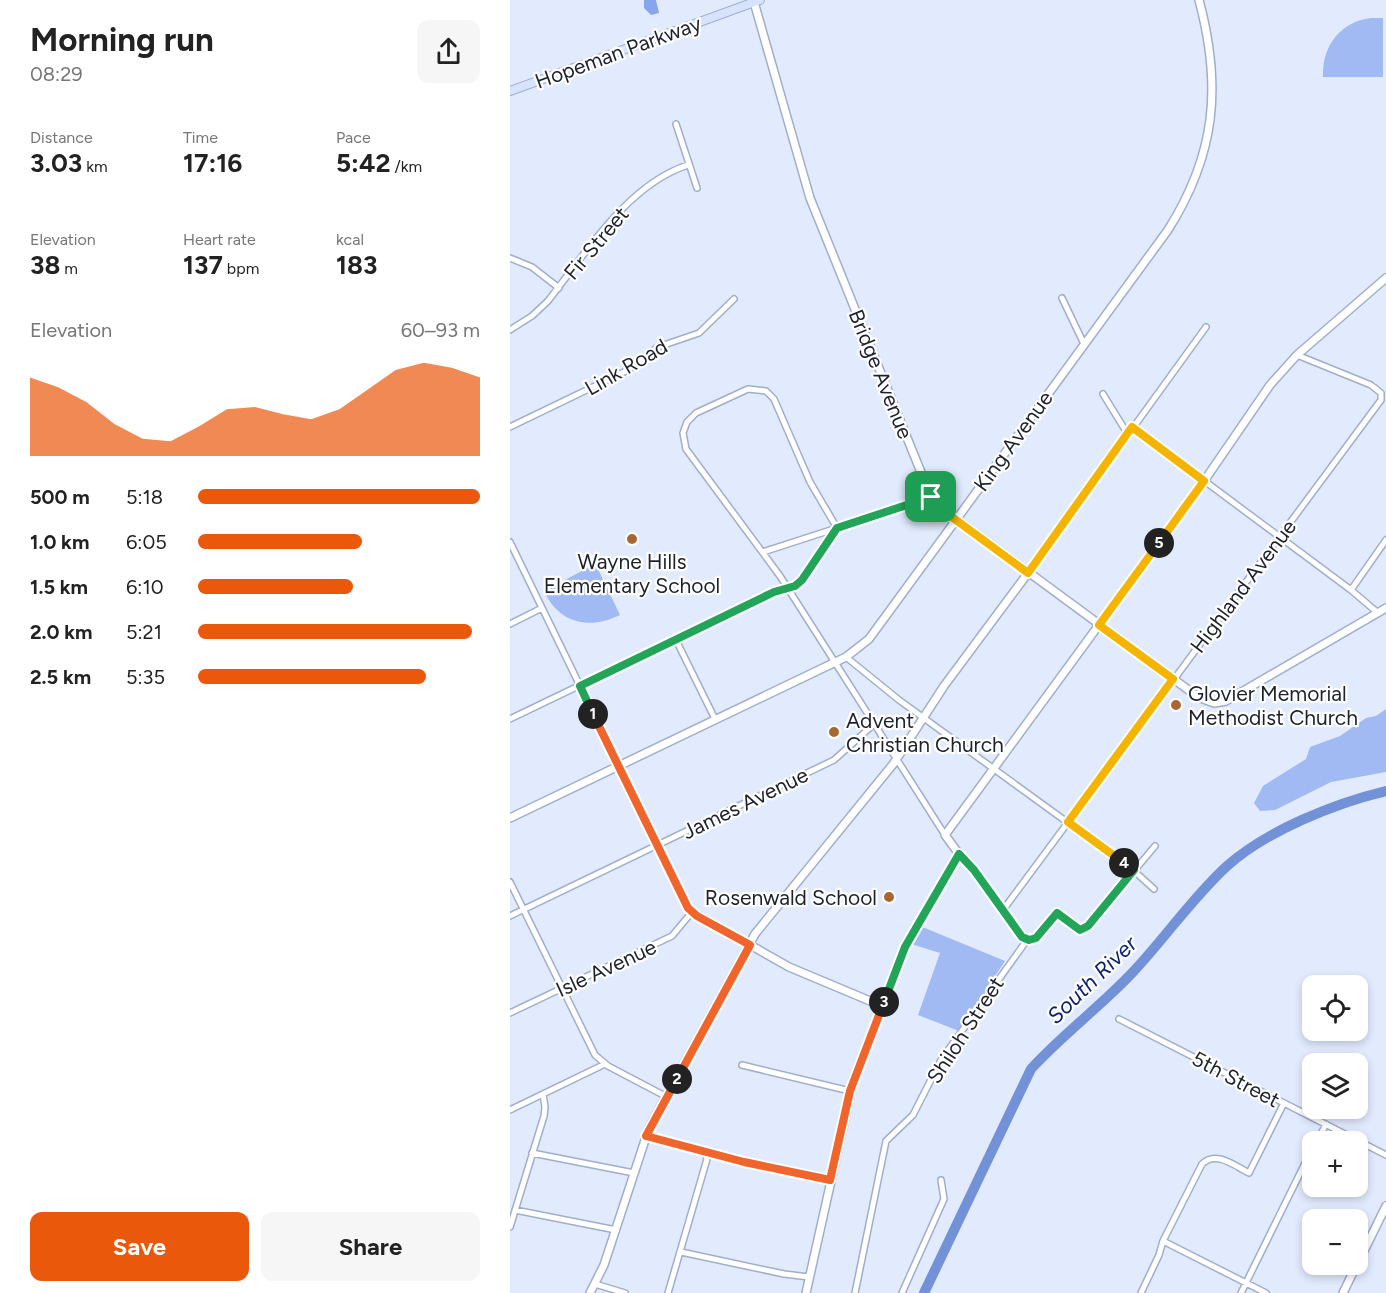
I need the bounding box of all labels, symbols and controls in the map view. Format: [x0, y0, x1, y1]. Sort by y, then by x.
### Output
street label: Hopeman Parkway [531, 10, 705, 94]
text: Morning run [30, 20, 214, 59]
button: share [417, 20, 480, 83]
text: 08:29 [30, 62, 83, 86]
text: Distance [30, 128, 93, 147]
text: Time [183, 128, 218, 147]
text: Pace [336, 128, 371, 147]
text: 3.03 [30, 147, 82, 179]
text: 17:16 [183, 147, 242, 179]
text: 5:42 [336, 147, 390, 179]
text: km [82, 157, 108, 176]
text: /km [390, 157, 422, 176]
street label: Fir Street [558, 201, 634, 285]
text: Elevation [30, 230, 96, 249]
text: Heart rate [183, 230, 256, 249]
text: kcal [336, 230, 364, 249]
text: 38 [30, 249, 60, 281]
text: 137 [183, 249, 223, 281]
text: 183 [336, 249, 377, 281]
text: m [60, 259, 78, 278]
text: bpm [223, 259, 259, 278]
street label: Bridge Avenue [844, 306, 918, 442]
text: Elevation [30, 318, 112, 342]
text: 60–93 m [401, 318, 480, 342]
street label: Link Road [580, 333, 672, 401]
street label: King Avenue [968, 386, 1058, 496]
pin [905, 471, 956, 522]
icon: arrive [914, 480, 947, 513]
text: 500 m [30, 485, 90, 509]
text: 5:18 [126, 485, 163, 509]
street label: Highland Avenue [1185, 514, 1301, 658]
pin: 5 [1144, 528, 1174, 558]
text: 1.0 km [30, 530, 89, 554]
text: 6:05 [126, 530, 167, 554]
marker: Wayne Hills Elementary School [625, 532, 639, 546]
text: 5 [1154, 533, 1164, 552]
place label: Wayne Hills Elementary School [544, 549, 720, 598]
text: 1.5 km [30, 575, 88, 599]
text: 6:10 [126, 575, 163, 599]
text: 2.0 km [30, 620, 92, 644]
text: 5:21 [126, 620, 162, 644]
text: 2.5 km [30, 665, 91, 689]
text: 5:35 [126, 665, 165, 689]
place label: Glovier Memorial Methodist Church [1188, 681, 1358, 730]
marker: Glovier Memorial Methodist Church [1169, 698, 1183, 712]
pin: 1 [578, 699, 608, 729]
text: 1 [590, 704, 596, 723]
place label: Advent Christian Church [846, 708, 1004, 757]
marker: Advent Christian Church [827, 725, 841, 739]
street label: James Avenue [678, 762, 812, 844]
pin: 4 [1109, 848, 1139, 878]
text: 4 [1119, 853, 1129, 872]
place label: Rosenwald School [705, 885, 877, 910]
marker: Rosenwald School [882, 890, 896, 904]
water label: South River [1041, 930, 1144, 1029]
street label: Isle Avenue [552, 934, 660, 1002]
street label: Shiloh Street [921, 972, 1009, 1088]
map controls [1302, 975, 1368, 1275]
button: locate [1302, 975, 1368, 1041]
pin: 3 [869, 987, 899, 1017]
text: 3 [880, 992, 888, 1011]
street label: 5th Street [1188, 1045, 1284, 1113]
button: layers [1302, 1053, 1368, 1119]
pin: 2 [662, 1064, 692, 1094]
text: 2 [672, 1069, 682, 1088]
button: + [1302, 1131, 1368, 1197]
button: − [1302, 1209, 1368, 1275]
button: Save [30, 1212, 249, 1281]
button: Share [261, 1212, 480, 1281]

